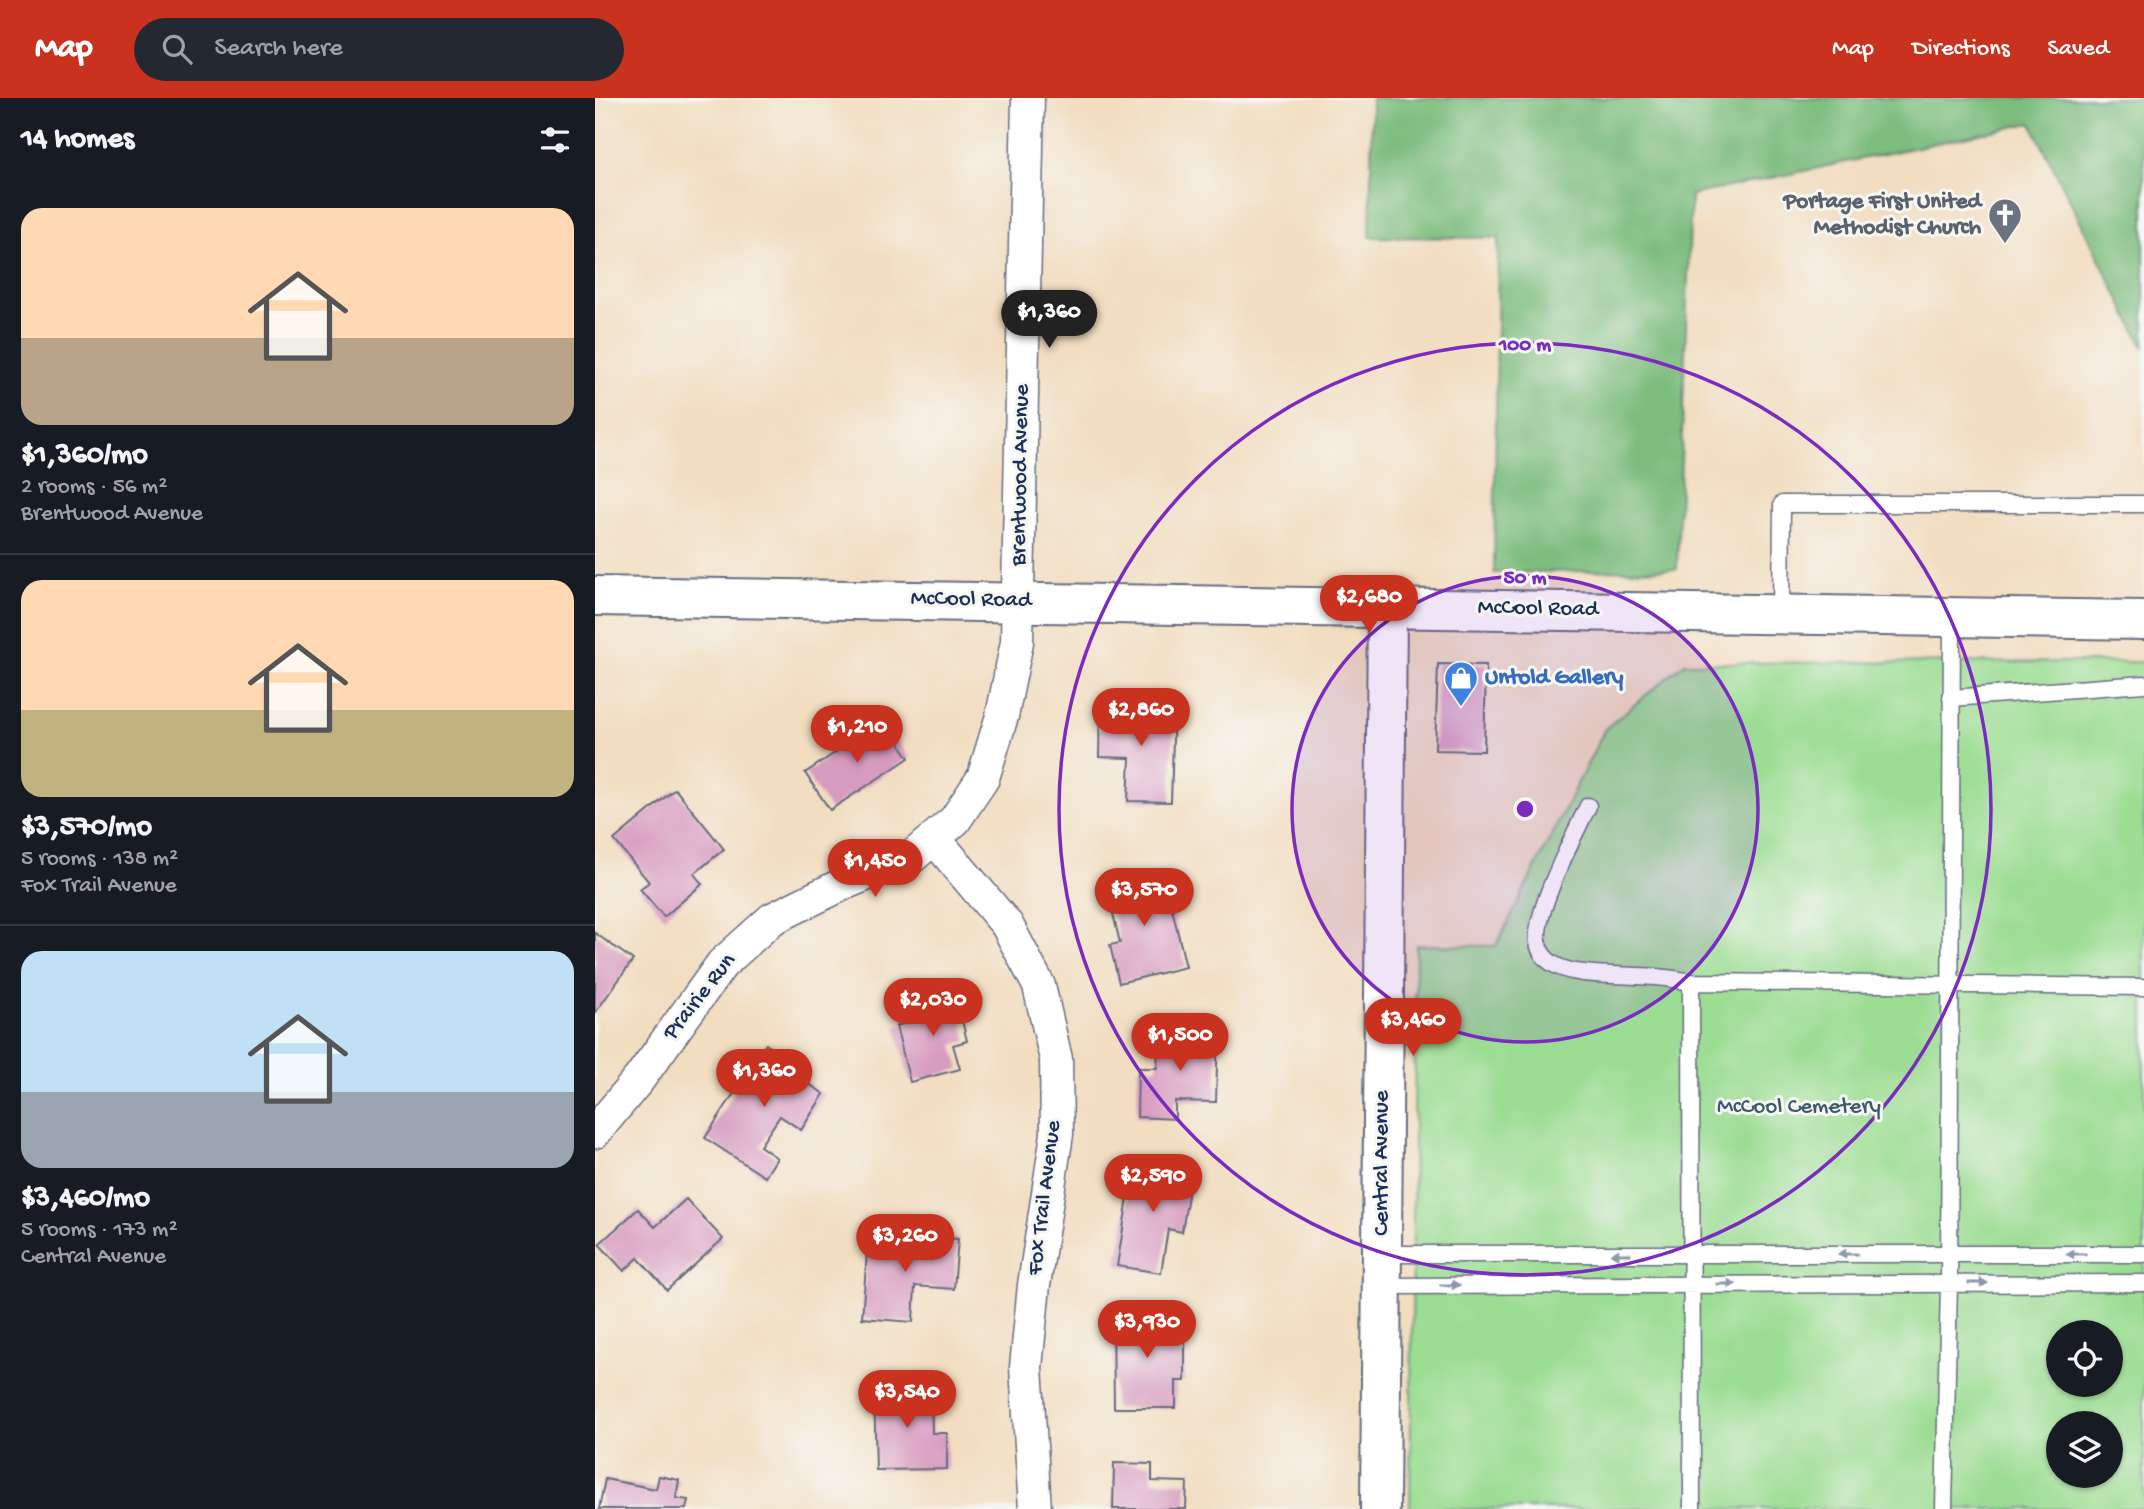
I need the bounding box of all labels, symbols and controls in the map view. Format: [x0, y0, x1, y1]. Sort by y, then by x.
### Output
search box [134, 18, 624, 81]
text: Map [35, 30, 92, 68]
icon: search [158, 30, 196, 68]
text: Search here [214, 34, 343, 65]
text: Map [1832, 35, 1874, 64]
text: Directions [1912, 35, 2010, 64]
text: Saved [2048, 35, 2109, 64]
icon: filters [536, 121, 574, 159]
text: 14 homes [21, 123, 134, 158]
place label: Portage First United Methodist Church [1782, 189, 1984, 242]
church icon: Portage First United Methodist Church [1986, 196, 2024, 245]
icon: home [235, 253, 361, 379]
pin: $1,360 [992, 290, 1106, 350]
text: $1,360 [1017, 299, 1081, 326]
text: 100 m [1498, 334, 1551, 359]
street label: Brentwood Avenue [1006, 383, 1036, 567]
text: $1,360/mo [21, 439, 148, 474]
text: 2 rooms · 56 m² [21, 474, 167, 501]
text: Brentwood Avenue [21, 501, 203, 528]
text: 50 m [1504, 567, 1547, 592]
pin: $2,680 [1312, 575, 1426, 635]
text: $2,680 [1336, 584, 1402, 611]
street label: McCool Road [910, 585, 1033, 615]
street label: McCool Road [1477, 594, 1600, 624]
icon: home [235, 625, 361, 751]
shop icon: Untold Gallery [1442, 659, 1480, 708]
place label: Untold Gallery [1485, 665, 1624, 692]
pin: $2,860 [1084, 688, 1198, 748]
text: $2,860 [1108, 697, 1174, 724]
pin: $1,210 [800, 706, 914, 765]
text: $1,210 [827, 714, 887, 741]
centre of rings [1513, 797, 1537, 821]
text: $3,570/mo [21, 811, 152, 846]
pin: $1,450 [818, 840, 932, 899]
text: 5 rooms · 138 m² [21, 846, 178, 873]
text: $1,450 [844, 848, 906, 875]
pin: $3,570 [1087, 868, 1201, 928]
text: Fox Trail Avenue [21, 873, 177, 900]
text: $3,570 [1111, 877, 1177, 904]
street label: Prairie Run [657, 948, 742, 1047]
pin: $2,030 [876, 978, 990, 1038]
text: $2,030 [900, 987, 966, 1014]
icon: home [235, 996, 361, 1122]
pin: $3,460 [1356, 998, 1470, 1058]
text: $3,460 [1380, 1007, 1446, 1034]
pin: $1,500 [1123, 1014, 1237, 1073]
text: $1,500 [1147, 1022, 1213, 1049]
pin: $1,360 [707, 1049, 821, 1109]
text: $1,360 [732, 1058, 796, 1085]
street label: Central Avenue [1369, 1089, 1396, 1236]
park label: McCool Cemetery [1717, 1094, 1881, 1121]
street label: Fox Trail Avenue [1022, 1118, 1068, 1278]
pin: $2,590 [1096, 1154, 1210, 1214]
text: $2,590 [1120, 1163, 1186, 1190]
text: $3,460/mo [21, 1182, 150, 1217]
pin: $3,260 [848, 1214, 962, 1274]
text: 5 rooms · 173 m² [21, 1217, 178, 1244]
text: $3,260 [872, 1223, 938, 1250]
text: Central Avenue [21, 1244, 166, 1271]
one-way arrow [1610, 1248, 1632, 1260]
one-way arrow [1837, 1248, 1859, 1260]
one-way arrow [2065, 1248, 2087, 1260]
one-way arrow [1968, 1277, 1990, 1289]
one-way arrow [1716, 1278, 1738, 1290]
one-way arrow [1439, 1279, 1461, 1291]
pin: $3,930 [1090, 1300, 1204, 1360]
text: $3,930 [1114, 1309, 1180, 1336]
map controls [2046, 1320, 2123, 1488]
button: locate [2046, 1320, 2123, 1397]
pin: $3,540 [850, 1370, 964, 1430]
text: $3,540 [874, 1379, 940, 1406]
button: layers [2046, 1411, 2123, 1488]

